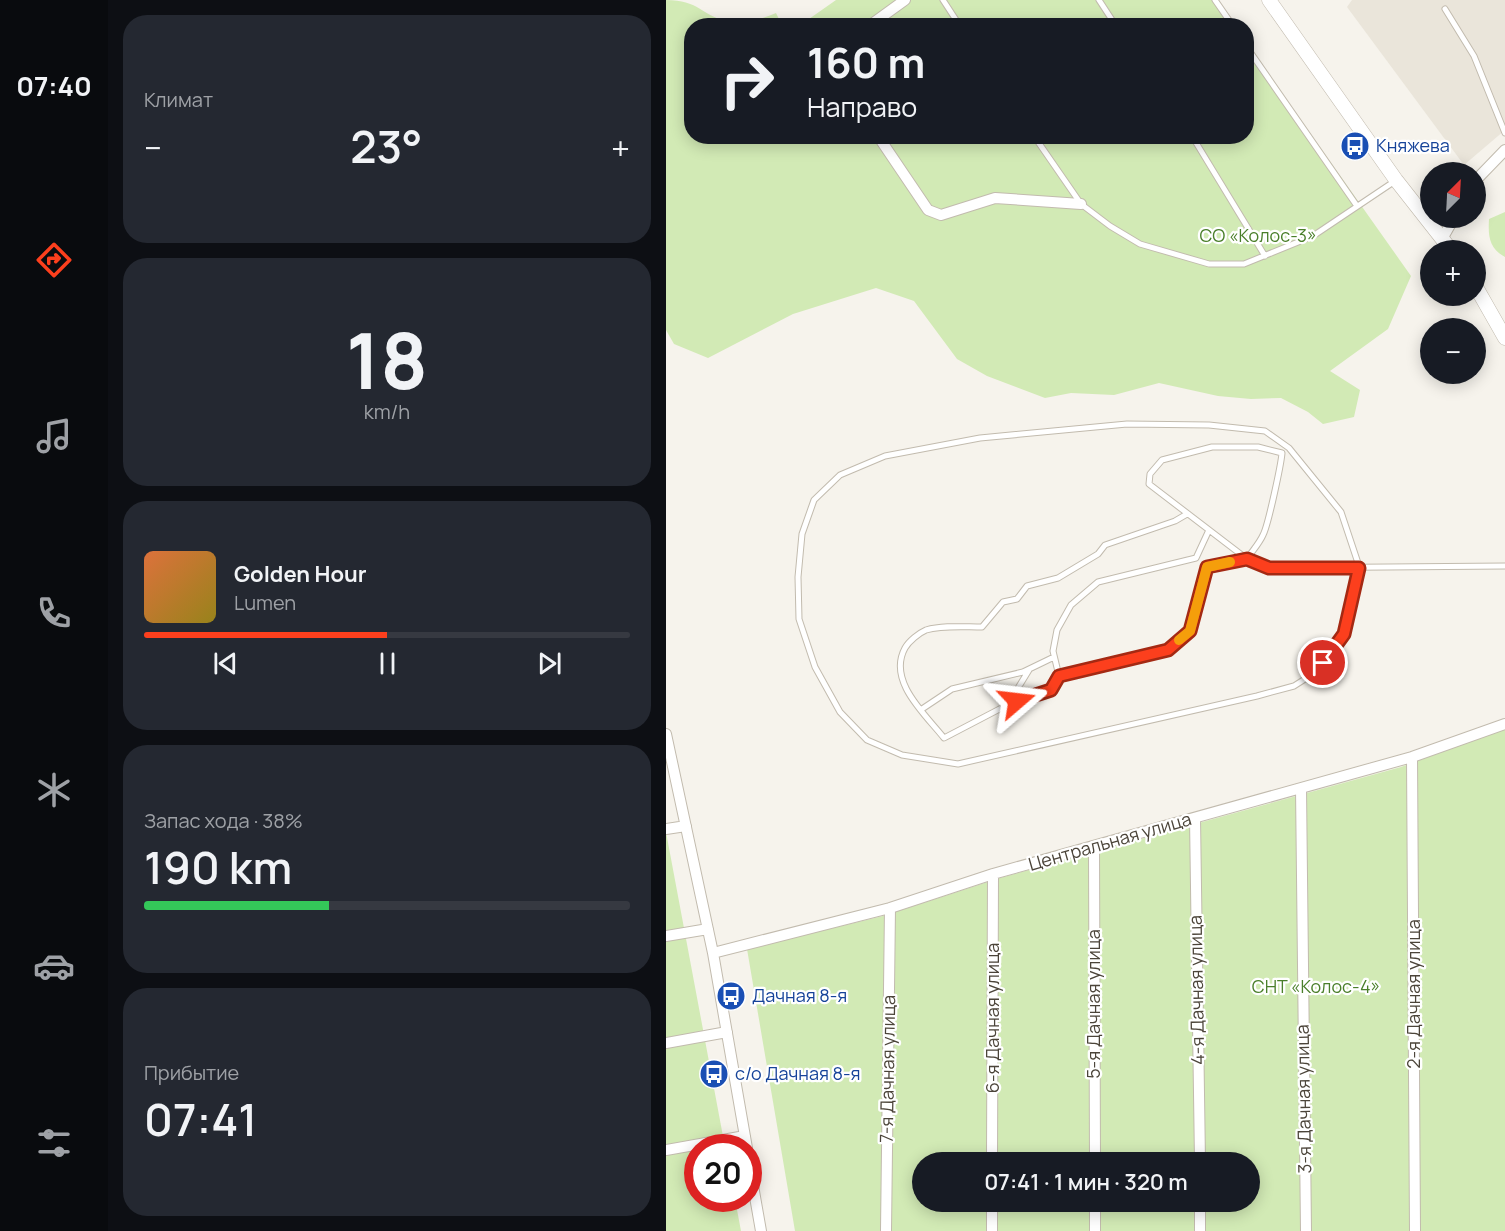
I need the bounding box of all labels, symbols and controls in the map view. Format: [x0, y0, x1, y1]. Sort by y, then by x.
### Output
text: 160 m [807, 33, 925, 91]
icon: right [708, 42, 786, 120]
text: 07:40 [16, 67, 92, 104]
text: Климат [144, 86, 213, 113]
text: Направо [807, 88, 917, 125]
text: 23° [350, 115, 423, 177]
text: − [144, 125, 162, 170]
text: + [611, 125, 630, 170]
bus stop icon: Княжева [1339, 130, 1371, 162]
place label: Княжева [1376, 133, 1450, 157]
north arrow [1420, 162, 1486, 228]
map controls [1420, 162, 1486, 384]
park label: СО «Колос-3» [1199, 223, 1317, 247]
icon: directions [33, 239, 75, 281]
button: + [1420, 240, 1486, 306]
text: 18 [346, 306, 428, 412]
button: − [1420, 318, 1486, 384]
text: km/h [364, 398, 410, 425]
icon: music [33, 415, 75, 457]
text: Golden Hour [234, 559, 367, 589]
text: Lumen [234, 589, 296, 616]
icon: phone [33, 592, 75, 634]
pin [1297, 637, 1348, 688]
icon: arrive [1306, 646, 1339, 679]
icon: previous [209, 647, 242, 680]
icon: pause [371, 647, 404, 680]
icon: next [533, 647, 566, 680]
position arrow [985, 669, 1049, 733]
icon: climate [33, 769, 75, 811]
street label: Центральная улица [1025, 806, 1194, 876]
text: Запас хода · 38% [144, 807, 303, 834]
text: 190 km [144, 836, 292, 898]
street label: 4-я Дачная улица [1183, 915, 1209, 1065]
street label: 2-я Дачная улица [1401, 919, 1425, 1069]
street label: 5-я Дачная улица [1081, 929, 1105, 1079]
street label: 6-я Дачная улица [980, 943, 1004, 1093]
icon: car [33, 945, 75, 987]
park label: СНТ «Колос-4» [1252, 974, 1380, 998]
bus stop icon: Дачная 8-я [715, 980, 747, 1012]
place label: Дачная 8-я [752, 983, 847, 1007]
street label: 7-я Дачная улица [874, 995, 900, 1143]
street label: 3-я Дачная улица [1290, 1024, 1316, 1174]
bus stop icon: с/о Дачная 8-я [698, 1058, 730, 1090]
text: Прибытие [144, 1059, 239, 1086]
place label: с/о Дачная 8-я [735, 1061, 861, 1085]
text: 07:41 [144, 1088, 257, 1150]
icon: filters [33, 1122, 75, 1164]
speed limit sign: 20 [684, 1134, 762, 1212]
text: 07:41 · 1 мин · 320 m [984, 1167, 1188, 1197]

